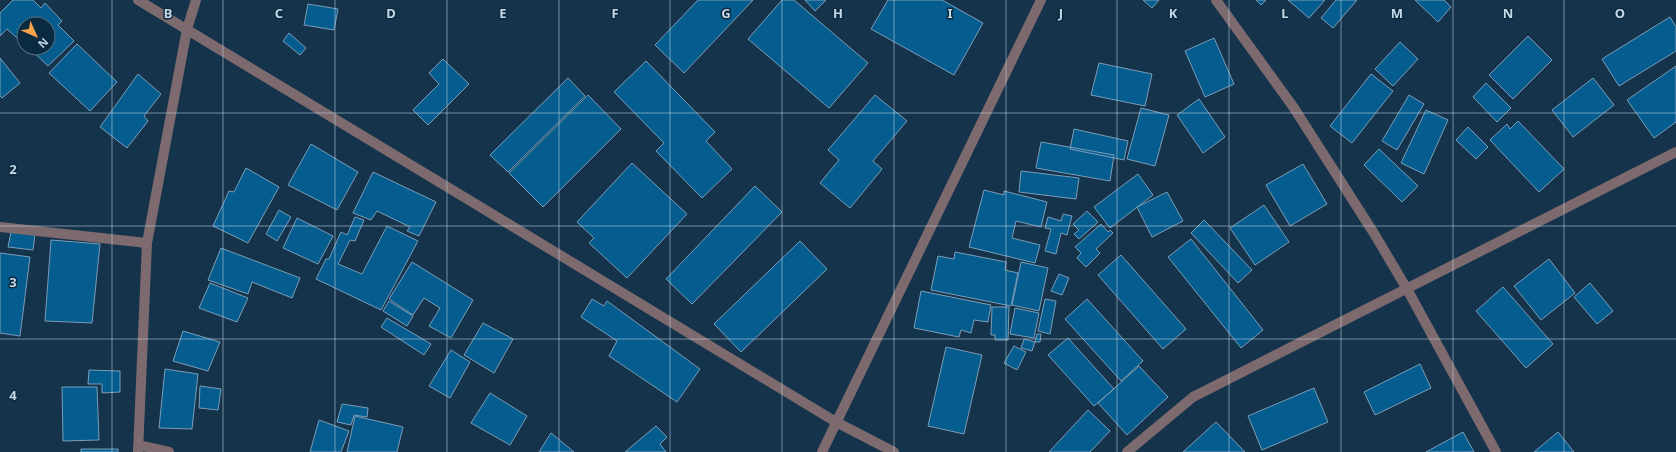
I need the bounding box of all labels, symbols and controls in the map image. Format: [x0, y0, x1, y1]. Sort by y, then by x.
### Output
text: B [164, 4, 172, 22]
text: C [275, 4, 283, 22]
text: D [386, 4, 396, 22]
text: E [499, 4, 507, 22]
text: F [611, 4, 619, 22]
text: G [721, 4, 731, 22]
text: H [833, 4, 843, 22]
text: I [947, 4, 953, 22]
text: J [1058, 4, 1063, 22]
text: K [1169, 4, 1178, 22]
text: L [1281, 4, 1289, 22]
text: M [1391, 4, 1403, 22]
text: N [1503, 4, 1513, 22]
text: O [1615, 4, 1625, 22]
north arrow [16, 16, 56, 56]
text: N [35, 35, 52, 52]
text: 2 [9, 160, 17, 178]
text: 3 [9, 273, 17, 291]
text: 4 [9, 386, 17, 404]

